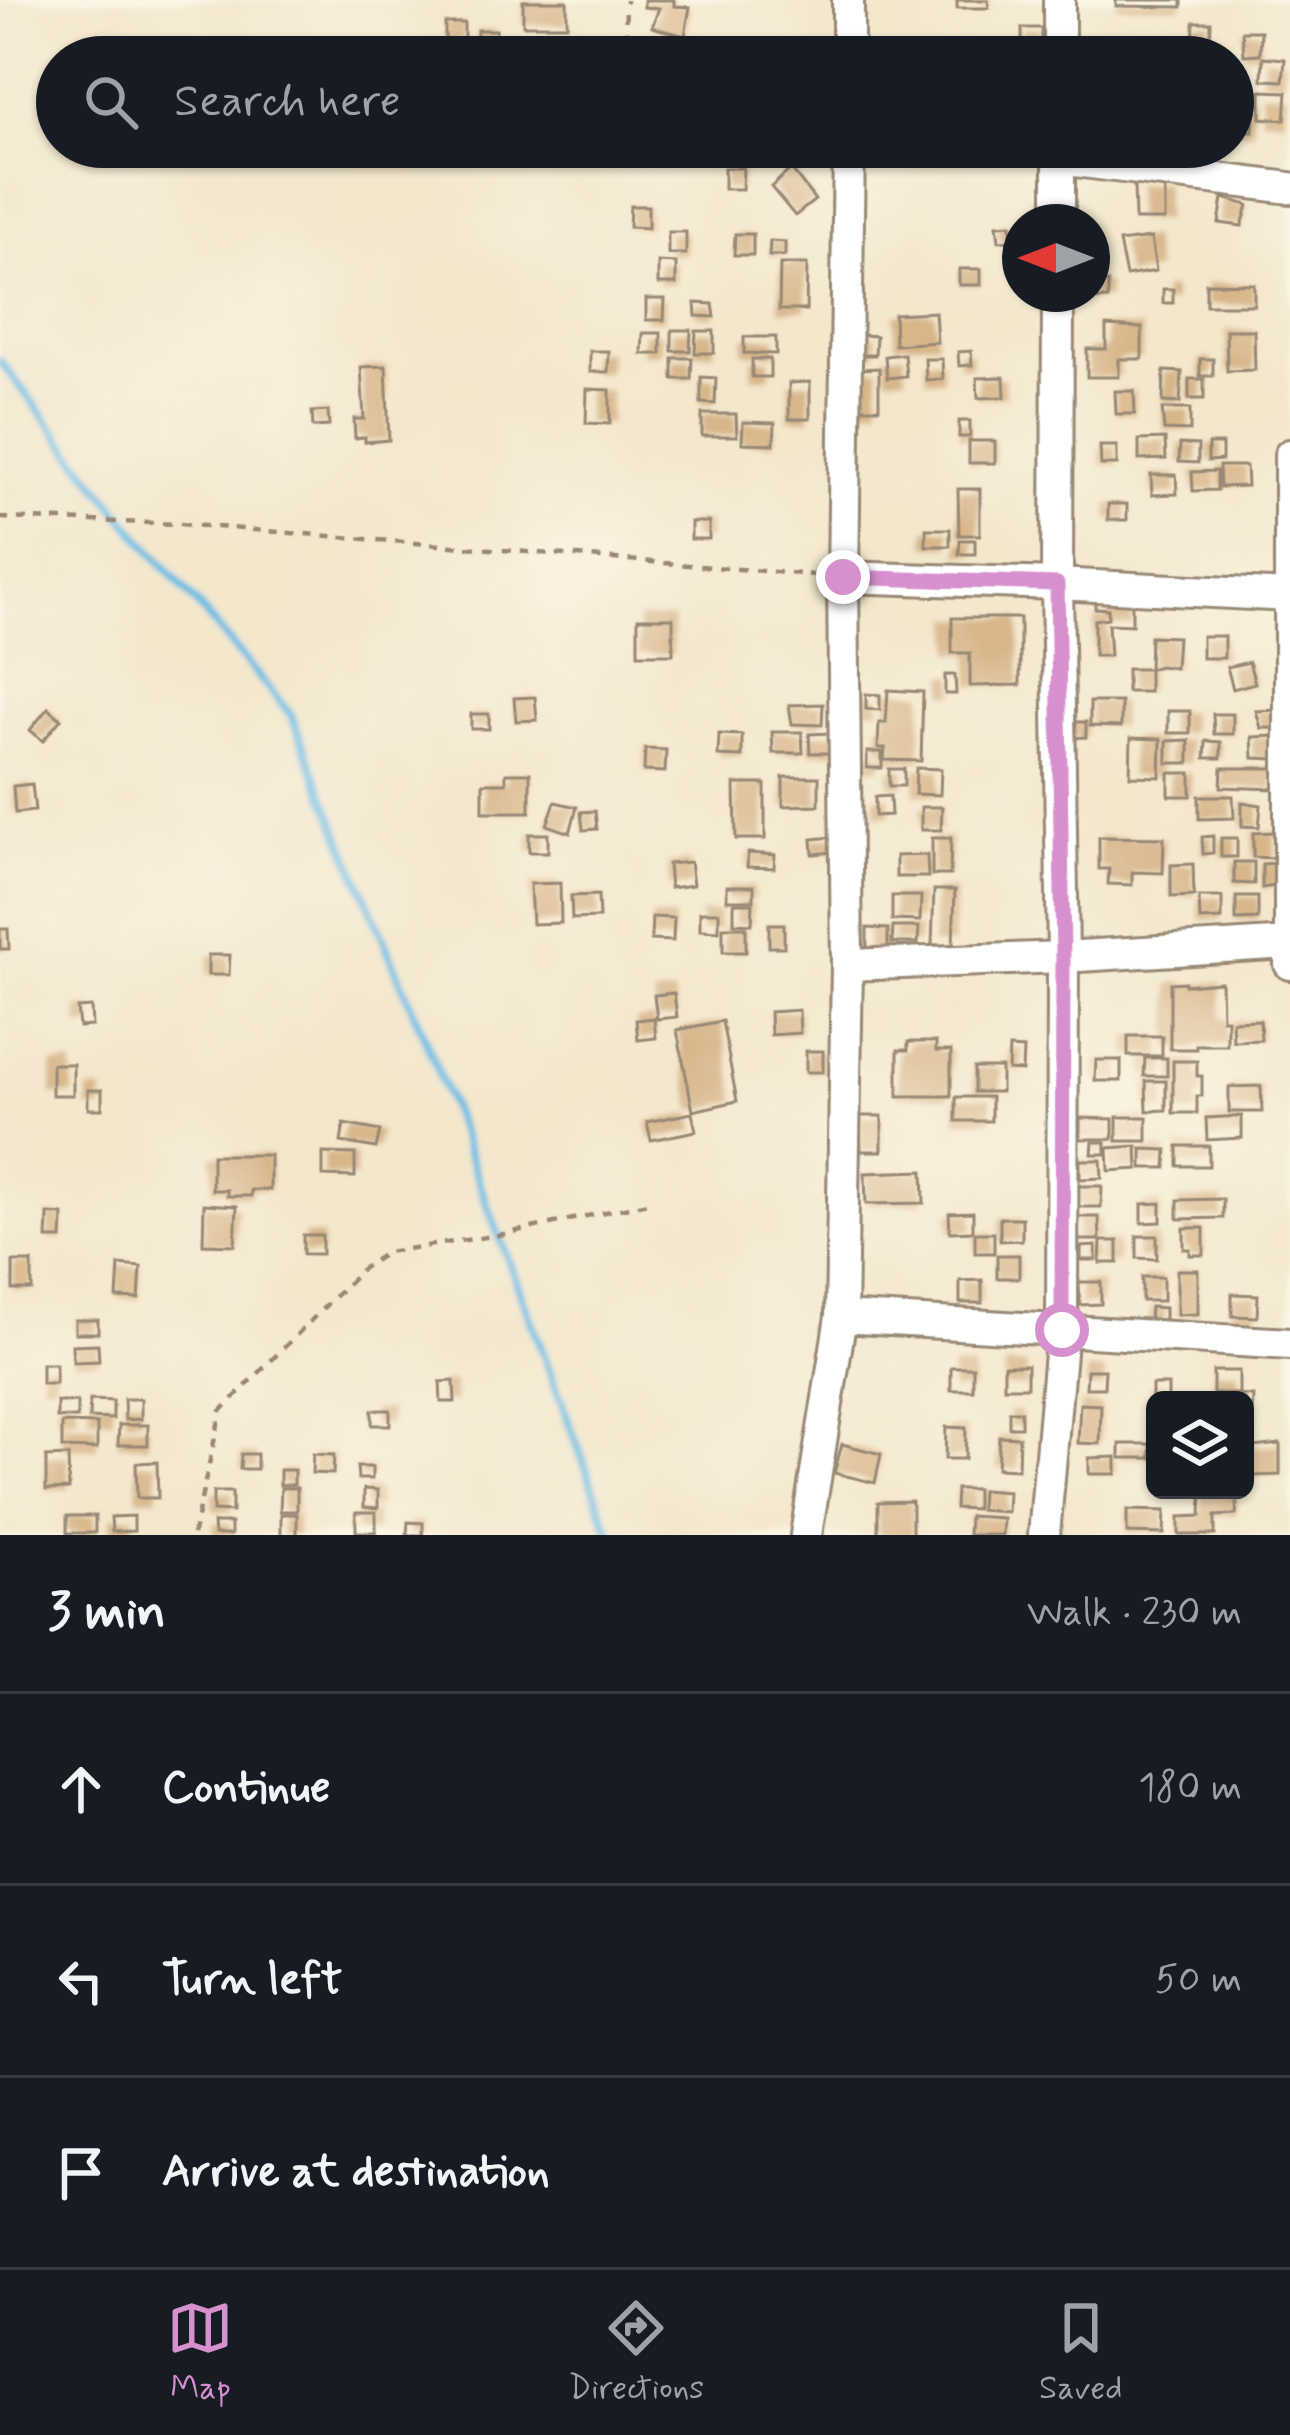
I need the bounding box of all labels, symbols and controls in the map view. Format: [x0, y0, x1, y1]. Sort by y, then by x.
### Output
search box [36, 36, 1254, 168]
icon: search [78, 69, 144, 135]
text: Search here [174, 73, 401, 132]
north arrow [1002, 204, 1110, 312]
route end [816, 550, 870, 604]
route start [1035, 1303, 1089, 1357]
map controls [1146, 1391, 1254, 1499]
button: layers [1146, 1391, 1254, 1499]
text: 3 min [48, 1580, 166, 1646]
text: Walk · 230 m [1027, 1588, 1242, 1639]
icon: ahead [48, 1756, 114, 1822]
text: Continue [162, 1759, 330, 1818]
text: 180 m [1138, 1763, 1242, 1814]
icon: left [48, 1948, 114, 2014]
text: Turn left [162, 1951, 342, 2010]
text: 50 m [1155, 1955, 1242, 2006]
icon: arrive [48, 2140, 114, 2206]
text: Arrive at destination [162, 2143, 550, 2202]
tab: Map [167, 2295, 233, 2411]
tab: Directions [568, 2295, 704, 2411]
tab: Saved [1039, 2295, 1123, 2411]

